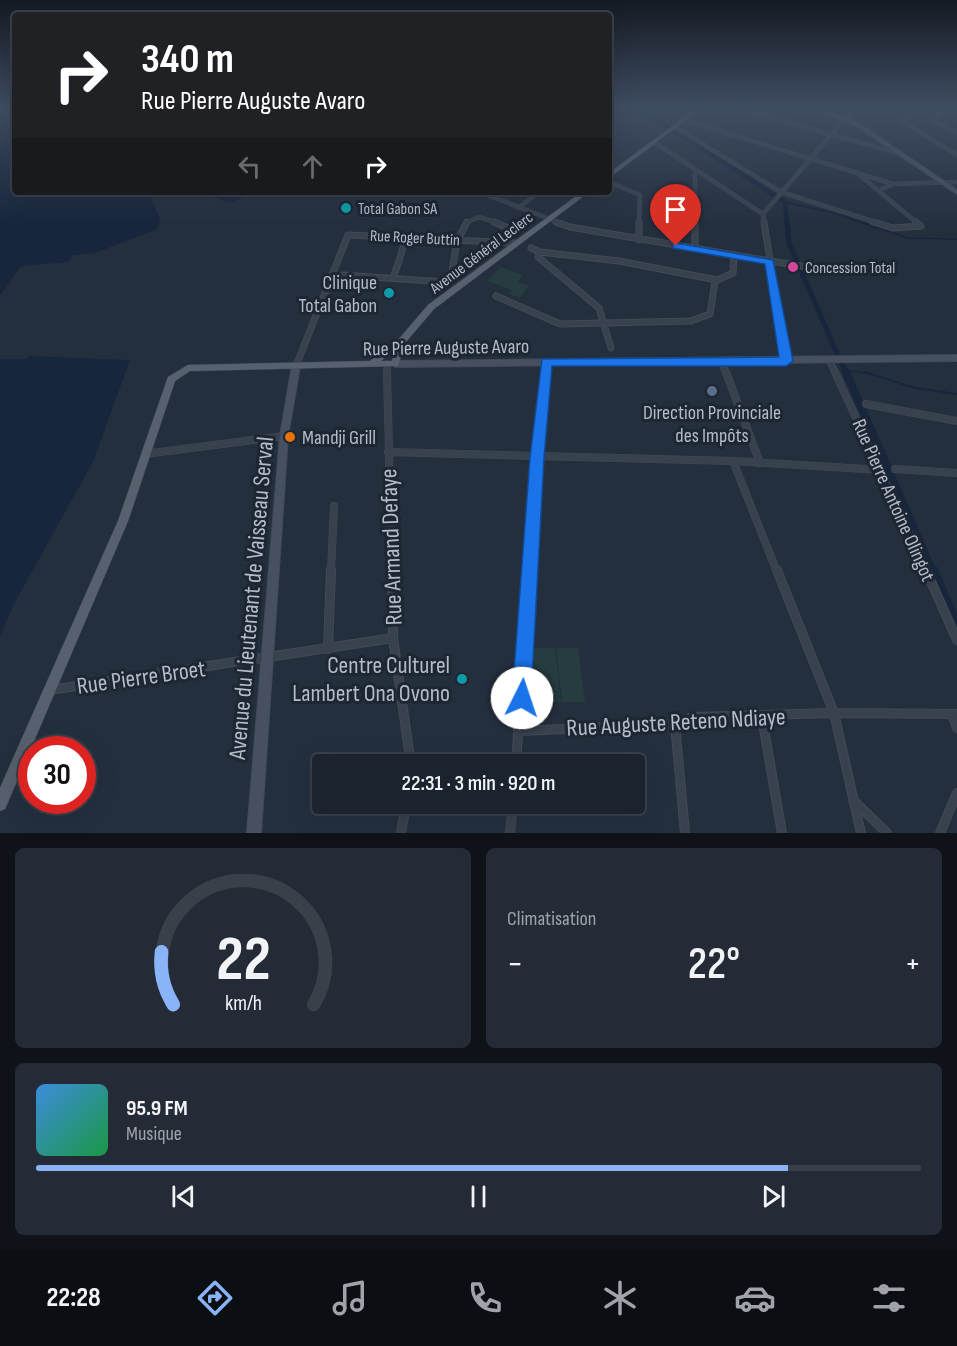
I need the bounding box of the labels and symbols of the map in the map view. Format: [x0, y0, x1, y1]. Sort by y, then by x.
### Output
pin [650, 184, 701, 246]
place label: Total Gabon SA [358, 200, 437, 219]
marker: Total Gabon SA [339, 201, 353, 215]
street label: Avenue Général Leclerc [426, 208, 537, 299]
street label: Rue Roger Buttin [369, 227, 460, 250]
place label: Concession Total [805, 259, 895, 278]
marker: Concession Total [786, 260, 800, 274]
place label: Clinique Total Gabon [299, 271, 377, 318]
marker: Clinique Total Gabon [382, 286, 396, 300]
street label: Rue Pierre Auguste Avaro [363, 335, 529, 361]
marker: Direction Provinciale des Impôts [705, 384, 719, 398]
place label: Direction Provinciale des Impôts [643, 401, 781, 448]
street label: Rue Pierre Antoine Olingot [846, 415, 940, 585]
place label: Mandji Grill [302, 426, 376, 450]
marker: Mandji Grill [283, 430, 297, 444]
street label: Avenue du Lieutenant de Vaisseau Serval [223, 435, 280, 762]
street label: Rue Armand Defaye [374, 468, 409, 626]
place label: Centre Culturel Lambert Ona Ovono [292, 651, 450, 708]
street label: Rue Pierre Broet [75, 654, 207, 701]
position arrow [490, 666, 554, 730]
marker: Centre Culturel Lambert Ona Ovono [455, 672, 469, 686]
street label: Rue Auguste Reteno Ndiaye [566, 702, 786, 743]
speed limit sign: 30 [18, 736, 96, 814]

